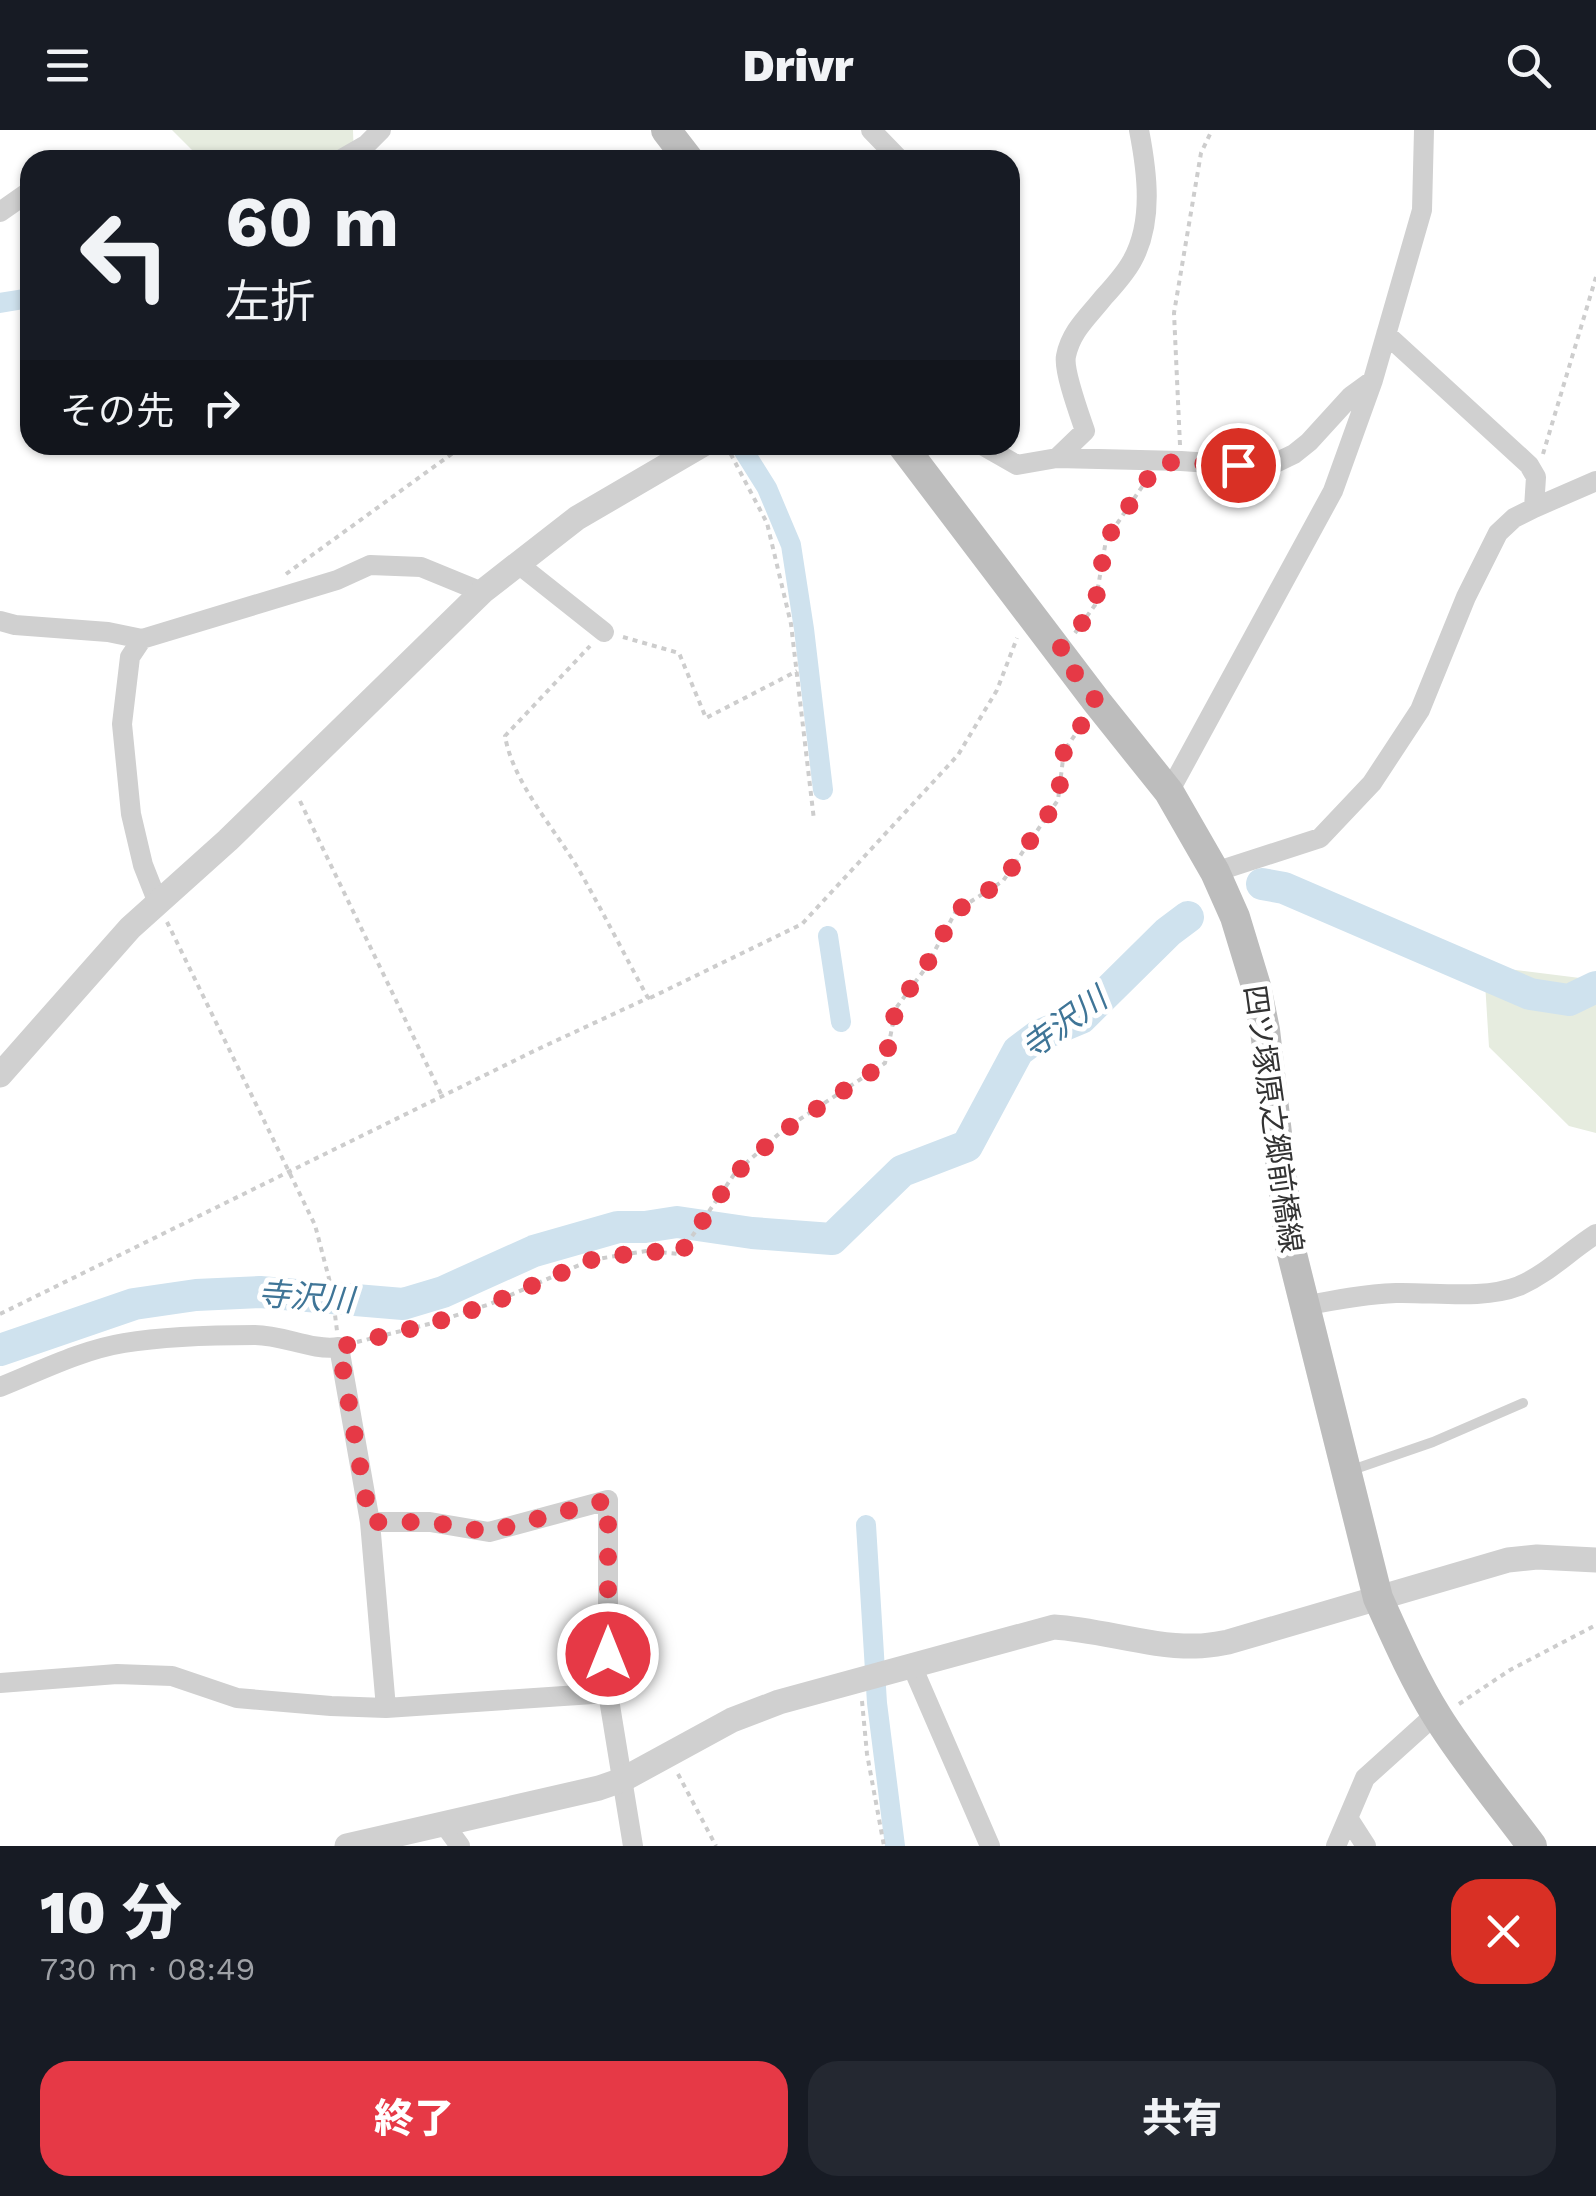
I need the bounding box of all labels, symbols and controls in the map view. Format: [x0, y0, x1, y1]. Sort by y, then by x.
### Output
icon: menu [40, 38, 95, 93]
icon: search [1501, 38, 1556, 93]
text: Drivr [743, 39, 853, 92]
text: 60 m [225, 181, 399, 263]
icon: left [60, 190, 190, 320]
text: 左折 [225, 275, 315, 328]
icon: right [194, 380, 249, 435]
text: その先 [60, 389, 174, 433]
pin [1196, 423, 1281, 508]
icon: arrive [1211, 438, 1266, 493]
water label: 寺沢川 [1014, 978, 1116, 1067]
street label: 四ツ塚原之郷前橋線 [1237, 983, 1310, 1255]
water label: 寺沢川 [257, 1275, 358, 1320]
position arrow [556, 1602, 660, 1706]
text: 10 分 [40, 1877, 182, 1948]
button: close [1451, 1879, 1556, 1984]
text: 730 m · 08:49 [40, 1950, 255, 1988]
button: 終了 [40, 2061, 788, 2176]
button: 共有 [808, 2061, 1556, 2176]

